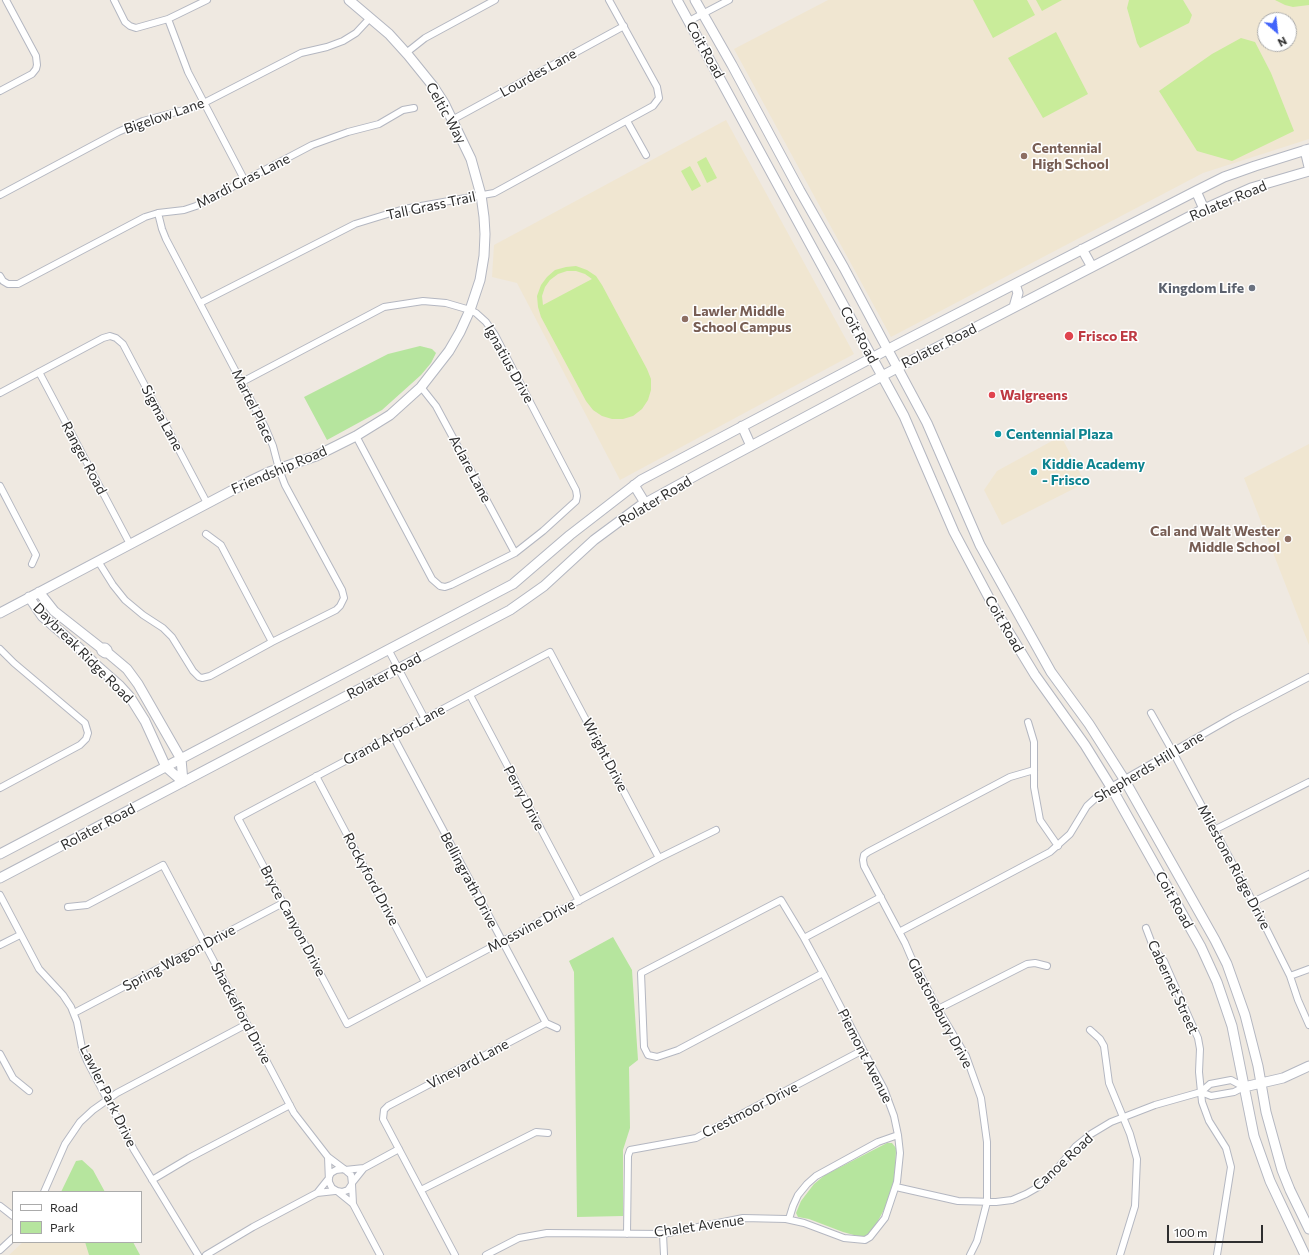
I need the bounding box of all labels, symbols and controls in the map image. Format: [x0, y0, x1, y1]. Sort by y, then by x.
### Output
north arrow [1257, 12, 1297, 52]
street label: Coit Road [682, 19, 728, 81]
text: N [1276, 34, 1289, 50]
street label: Lourdes Lane [497, 45, 579, 101]
street label: Celtic Way [422, 79, 470, 147]
street label: Bigelow Lane [122, 94, 206, 138]
place label: Centennial High School [1032, 140, 1109, 172]
street label: Mardi Gras Lane [193, 150, 293, 212]
marker: Centennial High School [1019, 151, 1029, 161]
street label: Rolater Road [1187, 177, 1269, 225]
street label: Tall Grass Trail [385, 188, 477, 224]
place label: Kingdom Life [1158, 280, 1244, 296]
marker: Kingdom Life [1247, 283, 1257, 293]
place label: Lawler Middle School Campus [693, 303, 791, 336]
street label: Coit Road [836, 304, 882, 366]
marker: Lawler Middle School Campus [680, 314, 690, 324]
street label: Rolater Road [899, 320, 979, 372]
street label: Ignatius Drive [481, 322, 537, 406]
place label: Frisco ER [1078, 328, 1138, 344]
marker: Frisco ER [1063, 330, 1075, 342]
street label: Martel Place [228, 367, 278, 445]
street label: Sigma Lane [138, 382, 186, 454]
place label: Walgreens [1000, 387, 1068, 403]
marker: Walgreens [987, 390, 997, 400]
street label: Ranger Road [58, 419, 110, 497]
place label: Centennial Plaza [1006, 426, 1113, 442]
marker: Centennial Plaza [993, 429, 1003, 439]
street label: Aclare Lane [445, 433, 495, 505]
street label: Friendship Road [229, 442, 329, 498]
place label: Kiddie Academy - Frisco [1042, 456, 1145, 488]
marker: Kiddie Academy - Frisco [1029, 467, 1039, 477]
street label: Rolater Road [615, 473, 695, 529]
place label: Cal and Walt Wester Middle School [1150, 523, 1280, 556]
marker: Cal and Walt Wester Middle School [1283, 534, 1293, 544]
street label: Coit Road [981, 593, 1027, 655]
street label: Daybreak Ridge Road [29, 599, 137, 707]
street label: Rolater Road [344, 649, 424, 703]
street label: Grand Arbor Lane [340, 701, 448, 769]
street label: Wright Drive [579, 715, 631, 795]
street label: Shepherds Hill Lane [1091, 728, 1207, 806]
street label: Perry Drive [500, 763, 548, 833]
street label: Rolater Road [58, 800, 138, 854]
street label: Milestone Ridge Drive [1194, 802, 1274, 932]
street label: Bellingrath Drive [437, 829, 501, 931]
street label: Rockyford Drive [340, 830, 402, 928]
street label: Bryce Canyon Drive [257, 863, 329, 979]
street label: Coit Road [1151, 869, 1197, 931]
street label: Mossvine Drive [484, 896, 578, 956]
street label: Spring Wagon Drive [120, 921, 238, 995]
street label: Cabernet Street [1144, 937, 1202, 1037]
street label: Glastonebury Drive [904, 955, 976, 1071]
street label: Shackelford Drive [207, 960, 275, 1066]
street label: Piemont Avenue [834, 1006, 896, 1106]
street label: Vineyard Lane [424, 1036, 512, 1092]
street label: Lawler Park Drive [76, 1042, 140, 1150]
street label: Crestmoor Drive [699, 1079, 801, 1141]
street label: Canoe Road [1029, 1130, 1097, 1194]
legend [12, 1191, 142, 1243]
text: Road [50, 1200, 78, 1214]
street label: Chalet Avenue [653, 1211, 745, 1241]
scale bar [1169, 1217, 1265, 1243]
text: Park [50, 1220, 75, 1234]
text: 100 m [1174, 1225, 1208, 1239]

